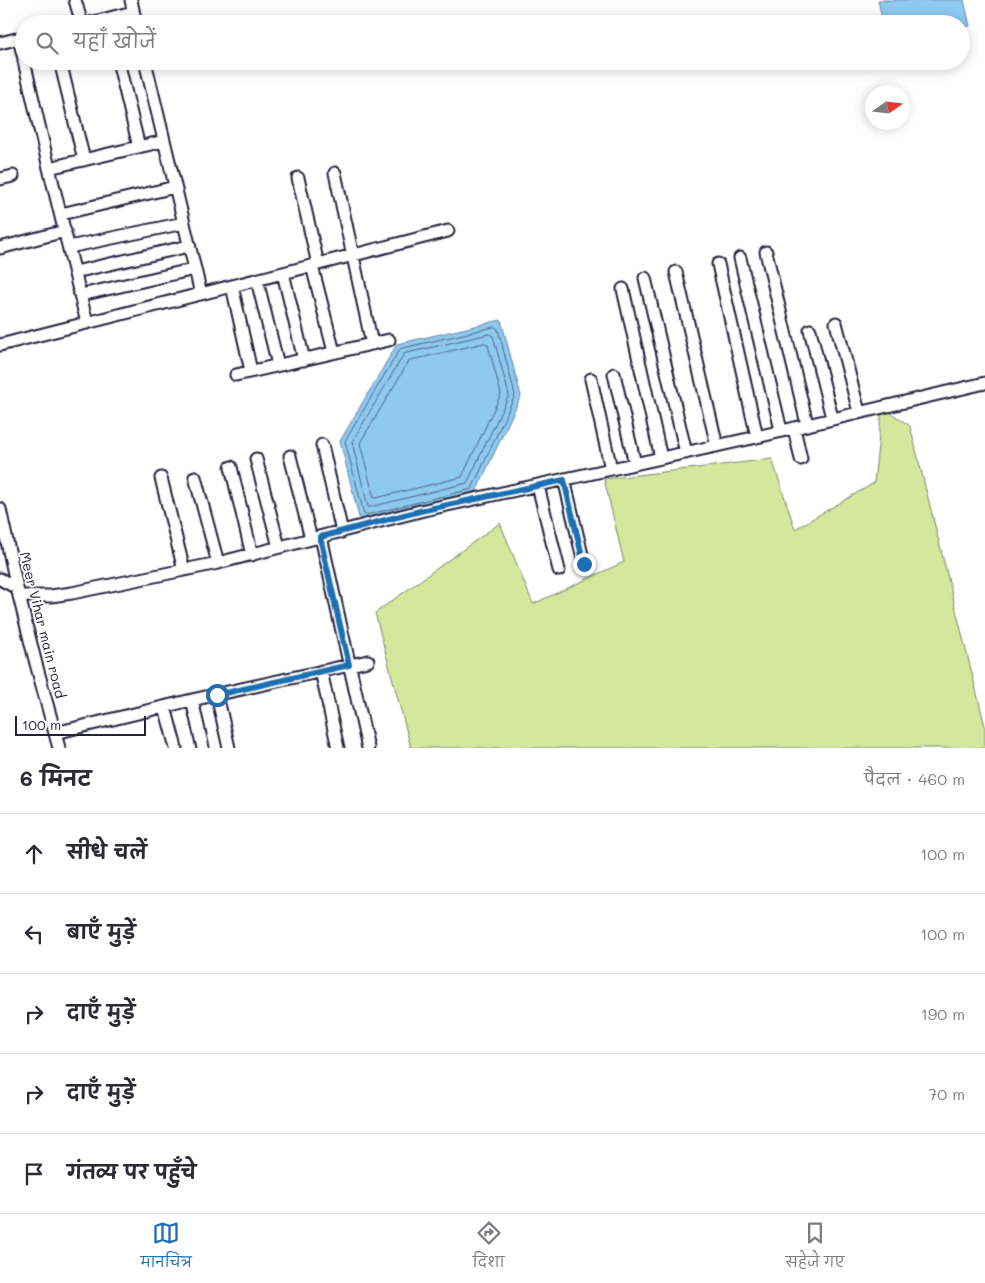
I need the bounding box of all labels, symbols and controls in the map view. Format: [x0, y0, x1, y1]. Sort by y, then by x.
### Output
search box [15, 15, 970, 70]
text: यहाँ खोजें [73, 28, 156, 53]
icon: search [33, 29, 61, 57]
north arrow [865, 85, 910, 130]
street label: Meer Vihar main road [16, 550, 70, 701]
route end [573, 553, 596, 576]
route start [206, 684, 229, 707]
scale bar [15, 713, 146, 736]
text: 100 m [22, 715, 61, 734]
text: 6 मिनट [20, 764, 91, 791]
text: पैदल · 460 m [864, 768, 965, 789]
text: सीधे चलें [67, 839, 147, 864]
icon: ahead [20, 840, 48, 868]
text: 100 m [920, 843, 965, 864]
text: बाएँ मुड़ें [67, 919, 136, 944]
icon: left [20, 920, 48, 948]
text: 100 m [920, 923, 965, 944]
text: दाएँ मुड़ें [67, 999, 135, 1024]
icon: right [20, 1000, 48, 1028]
text: 190 m [921, 1003, 965, 1024]
text: दाएँ मुड़ें [67, 1079, 135, 1104]
icon: right [20, 1080, 48, 1108]
text: 70 m [928, 1083, 965, 1104]
text: गंतव्य पर पहुँचे [67, 1159, 196, 1184]
icon: arrive [20, 1160, 48, 1188]
tab: मानचित्र [140, 1219, 192, 1278]
tab: दिशा [473, 1219, 505, 1278]
tab: सहेजे गए [785, 1219, 845, 1278]

